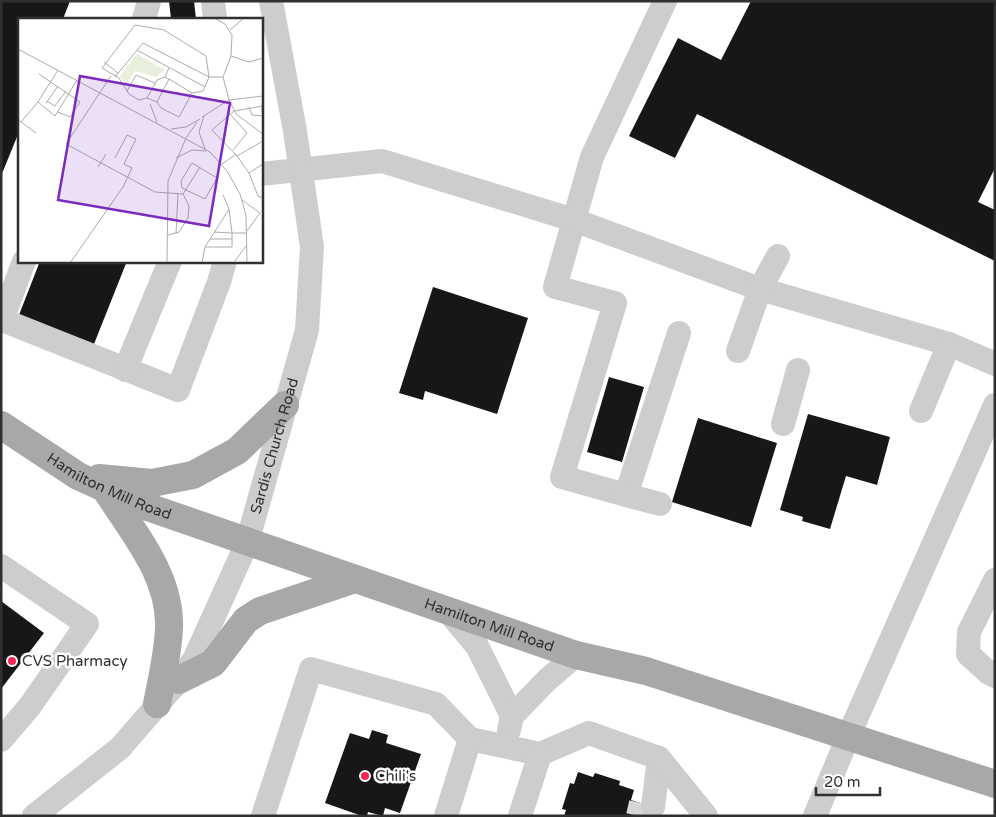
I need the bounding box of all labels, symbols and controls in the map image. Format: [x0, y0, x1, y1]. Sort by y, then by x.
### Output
inset map [18, 18, 262, 262]
street label: Sardis Church Road [247, 376, 302, 516]
street label: Hamilton Mill Road [44, 449, 174, 523]
street label: Hamilton Mill Road [422, 594, 556, 656]
place label: CVS Pharmacy [22, 652, 127, 670]
marker: CVS Pharmacy [6, 655, 18, 667]
scale bar [816, 764, 880, 796]
place label: Chili's [375, 767, 416, 785]
marker: Chili's [359, 770, 371, 782]
text: 20 m [824, 773, 861, 791]

